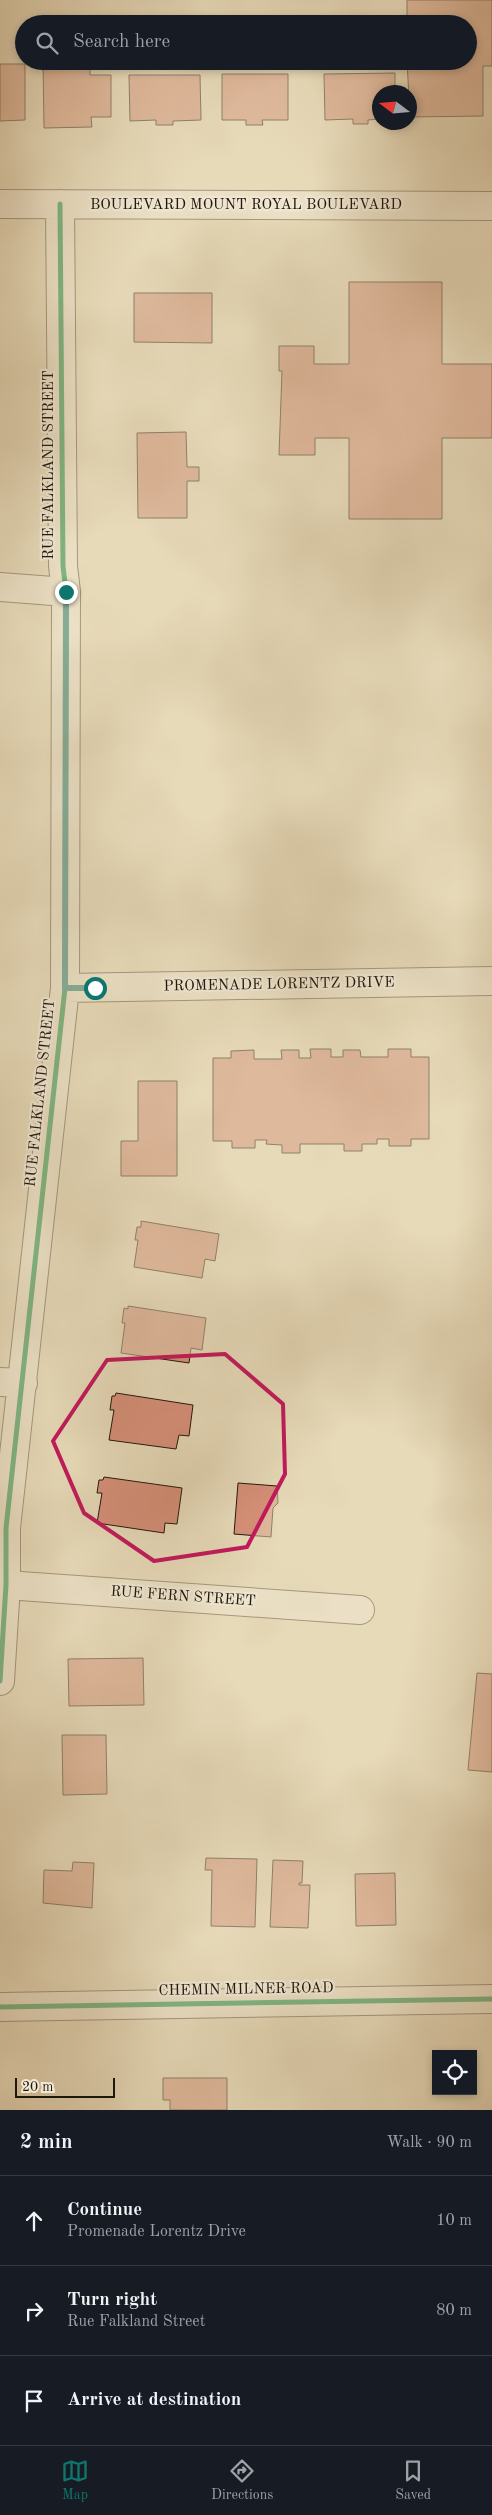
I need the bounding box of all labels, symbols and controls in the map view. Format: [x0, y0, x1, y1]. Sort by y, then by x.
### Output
search box [15, 15, 477, 70]
icon: search [33, 29, 61, 57]
text: Search here [73, 33, 170, 52]
north arrow [372, 85, 417, 130]
street label: BOULEVARD MOUNT ROYAL BOULEVARD [90, 198, 402, 213]
street label: RUE FALKLAND STREET [42, 370, 57, 560]
route end [55, 581, 78, 604]
street label: PROMENADE LORENTZ DRIVE [163, 975, 395, 995]
route start [84, 977, 107, 1000]
street label: RUE FALKLAND STREET [24, 998, 58, 1188]
street label: RUE FERN STREET [110, 1584, 256, 1610]
street label: CHEMIN MILNER ROAD [158, 1981, 334, 1999]
map controls [432, 2050, 477, 2095]
button: locate [432, 2050, 477, 2095]
scale bar [15, 2075, 115, 2098]
text: 20 m [22, 2080, 53, 2094]
text: 2 min [20, 2132, 73, 2153]
text: Walk · 90 m [386, 2135, 472, 2151]
text: Continue [67, 2201, 142, 2220]
icon: ahead [20, 2207, 48, 2235]
text: 10 m [436, 2213, 472, 2229]
text: Promenade Lorentz Drive [67, 2224, 246, 2240]
text: Turn right [67, 2291, 157, 2310]
icon: right [20, 2297, 48, 2325]
text: 80 m [436, 2303, 472, 2319]
text: Rue Falkland Street [67, 2314, 205, 2330]
icon: arrive [20, 2387, 48, 2415]
text: Arrive at destination [67, 2391, 241, 2410]
tab: Map [61, 2457, 89, 2504]
tab: Directions [211, 2457, 273, 2504]
tab: Saved [395, 2457, 431, 2504]

